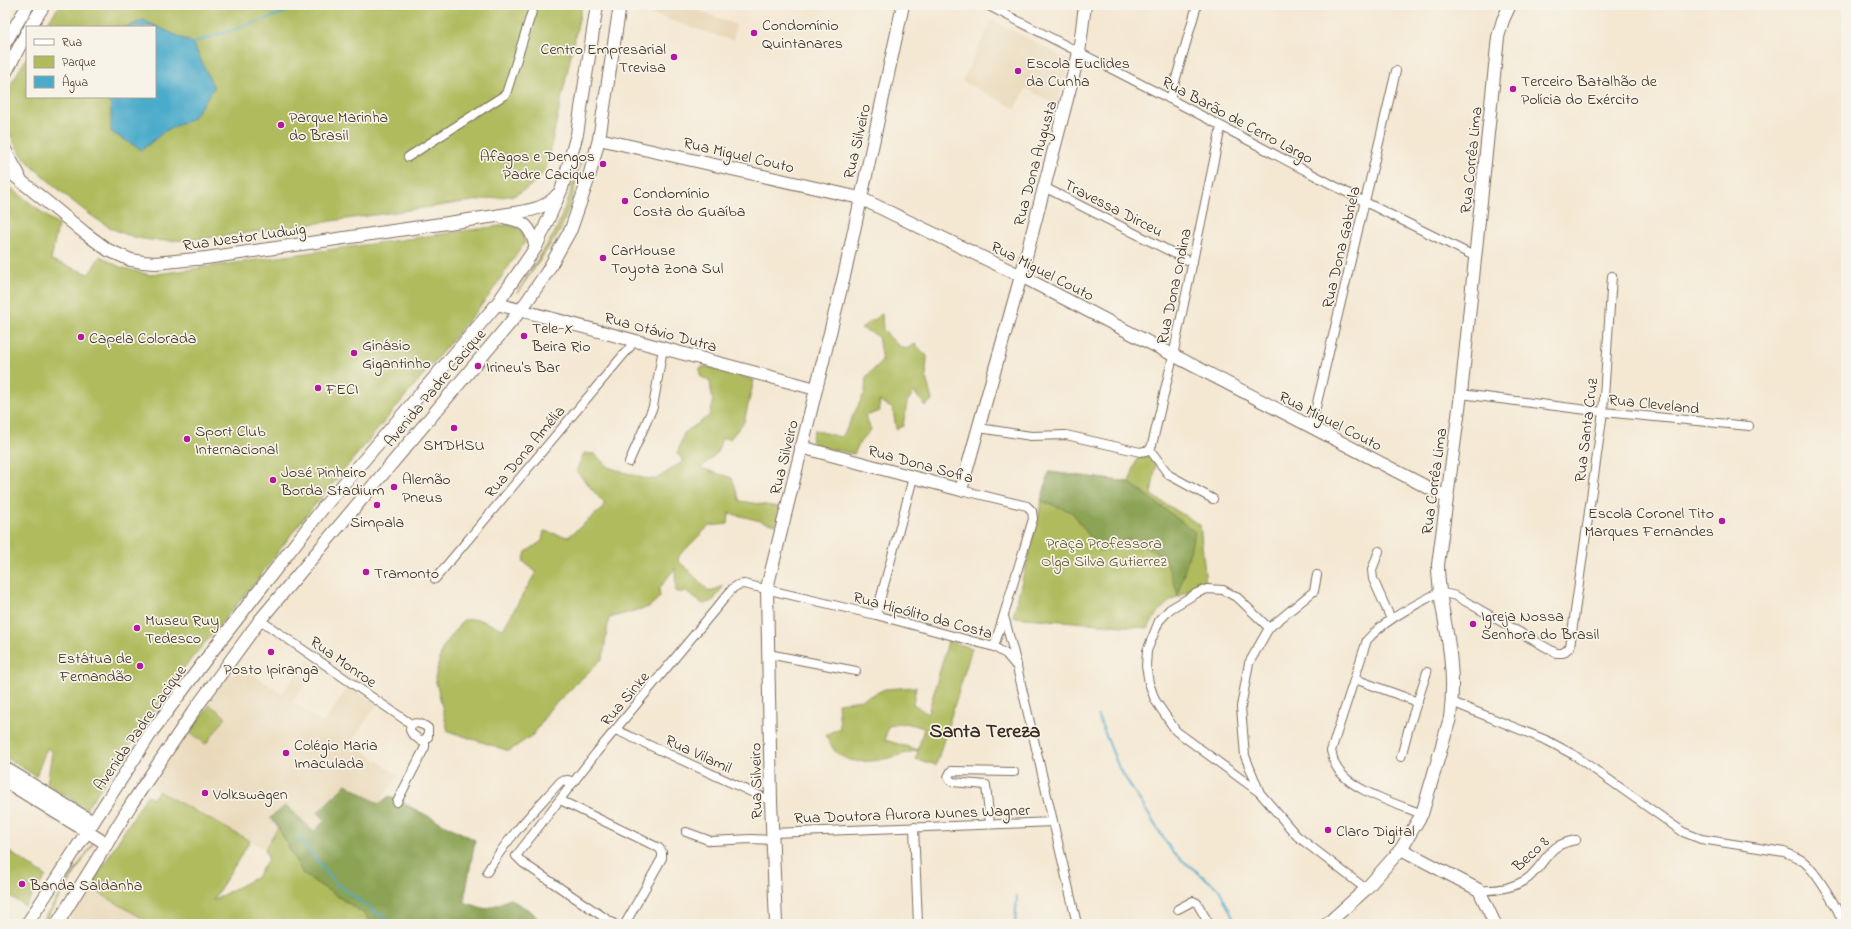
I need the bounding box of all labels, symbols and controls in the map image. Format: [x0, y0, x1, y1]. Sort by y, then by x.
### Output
place label: Condomínio Quintanares [762, 14, 843, 56]
legend [26, 26, 156, 98]
marker: Condomínio Quintanares [749, 28, 759, 38]
text: Rua [62, 34, 82, 52]
place label: Centro Empresarial Trevisa [541, 38, 666, 80]
marker: Centro Empresarial Trevisa [669, 52, 679, 62]
place label: Escola Euclides da Cunha [1026, 52, 1130, 94]
text: Parque [62, 54, 96, 72]
marker: Escola Euclides da Cunha [1013, 66, 1023, 76]
place label: Terceiro Batalhão de Polícia do Exército [1521, 70, 1658, 112]
street label: Rua Barão de Cerro Largo [1157, 71, 1317, 171]
text: Água [62, 73, 88, 93]
marker: Terceiro Batalhão de Polícia do Exército [1508, 84, 1518, 94]
street label: Rua Dona Augusta [1008, 98, 1064, 229]
street label: Rua Silveiro [838, 102, 878, 181]
place label: Parque Marinha do Brasil [289, 106, 388, 148]
street label: Rua Corrêa Lima [1454, 106, 1490, 215]
marker: Parque Marinha do Brasil [276, 120, 286, 130]
street label: Rua Miguel Couto [681, 132, 796, 180]
place label: Afagos e Dengos Padre Cacique [480, 145, 596, 187]
marker: Afagos e Dengos Padre Cacique [598, 159, 608, 169]
street label: Travessa Dirceu [1059, 173, 1167, 244]
place label: Condomínio Costa do Guaíba [633, 182, 745, 224]
street label: Rua Dona Gabriela [1316, 184, 1368, 311]
marker: Condomínio Costa do Guaíba [620, 196, 630, 206]
street label: Rua Nestor Ludwig [181, 217, 307, 258]
street label: Rua Dona Ondina [1151, 226, 1199, 347]
street label: Rua Miguel Couto [986, 235, 1098, 308]
place label: CarHouse Toyota Zona Sul [611, 239, 724, 281]
marker: CarHouse Toyota Zona Sul [598, 253, 608, 263]
street label: Rua Otávio Dutra [601, 306, 720, 360]
place label: Tele-X Beira Rio [531, 317, 590, 359]
street label: Avenida Padre Cacique [379, 323, 493, 453]
place label: Capela Colorada [89, 327, 197, 351]
marker: Tele-X Beira Rio [519, 331, 529, 341]
marker: Capela Colorada [76, 332, 86, 342]
place label: Ginásio Gigantinho [362, 334, 431, 376]
marker: Ginásio Gigantinho [349, 348, 359, 358]
place label: Irineu's Bar [486, 356, 560, 380]
marker: Irineu's Bar [473, 361, 483, 371]
street label: Rua Santa Cruz [1569, 376, 1605, 484]
place label: FECI [325, 378, 359, 402]
marker: FECI [313, 383, 323, 393]
street label: Rua Miguel Couto [1274, 385, 1386, 458]
street label: Rua Cleveland [1607, 388, 1700, 422]
street label: Rua Dona Amélia [479, 401, 572, 504]
street label: Rua Silveiro [764, 418, 806, 497]
place label: Sport Club Internacional [195, 420, 279, 462]
marker: SMDHSU [449, 423, 459, 433]
street label: Rua Corrêa Lima [1416, 426, 1454, 536]
marker: Sport Club Internacional [182, 434, 192, 444]
place label: SMDHSU [423, 434, 485, 458]
street label: Rua Dona Sofia [865, 439, 976, 491]
place label: José Pinheiro Borda Stadium [280, 461, 384, 503]
place label: Alemão Pneus [402, 468, 451, 510]
marker: José Pinheiro Borda Stadium [268, 475, 278, 485]
marker: Alemão Pneus [389, 482, 399, 492]
marker: Simpala [372, 500, 382, 510]
place label: Escola Coronel Tito Marques Fernandes [1584, 502, 1714, 544]
place label: Simpala [350, 511, 404, 535]
marker: Escola Coronel Tito Marques Fernandes [1717, 516, 1727, 526]
park label: Praça Professora Olga Silva Gutierrez [1041, 532, 1167, 574]
place label: Tramonto [374, 562, 439, 586]
marker: Tramonto [361, 567, 371, 577]
street label: Rua Hipólito da Costa [850, 586, 995, 646]
place label: Igreja Nossa Senhora do Brasil [1481, 605, 1600, 647]
place label: Museu Ruy Tedesco [145, 609, 219, 651]
marker: Igreja Nossa Senhora do Brasil [1468, 619, 1478, 629]
marker: Museu Ruy Tedesco [132, 623, 142, 633]
street label: Rua Monroe [304, 631, 382, 695]
place label: Estátua de Fernandão [57, 647, 133, 689]
marker: Posto Ipiranga [266, 647, 276, 657]
place label: Posto Ipiranga [223, 658, 319, 682]
street label: Avenida Padre Cacique [88, 660, 194, 796]
marker: Estátua de Fernandão [135, 661, 145, 671]
street label: Rua Sinke [595, 666, 656, 732]
district label: Santa Tereza [930, 718, 1041, 747]
street label: Rua Vilamil [661, 729, 736, 781]
place label: Colégio Maria Imaculada [294, 734, 378, 776]
street label: Rua Silveiro [744, 743, 770, 819]
marker: Colégio Maria Imaculada [281, 748, 291, 758]
place label: Volkswagen [212, 783, 288, 807]
marker: Volkswagen [200, 788, 210, 798]
street label: Rua Doutora Aurora Nunes Wagner [794, 799, 1031, 831]
place label: Claro Digital [1336, 820, 1415, 844]
marker: Claro Digital [1323, 825, 1333, 835]
street label: Beco 8 [1507, 831, 1555, 879]
place label: Banda Saldanha [29, 874, 142, 898]
marker: Banda Saldanha [17, 879, 27, 889]

